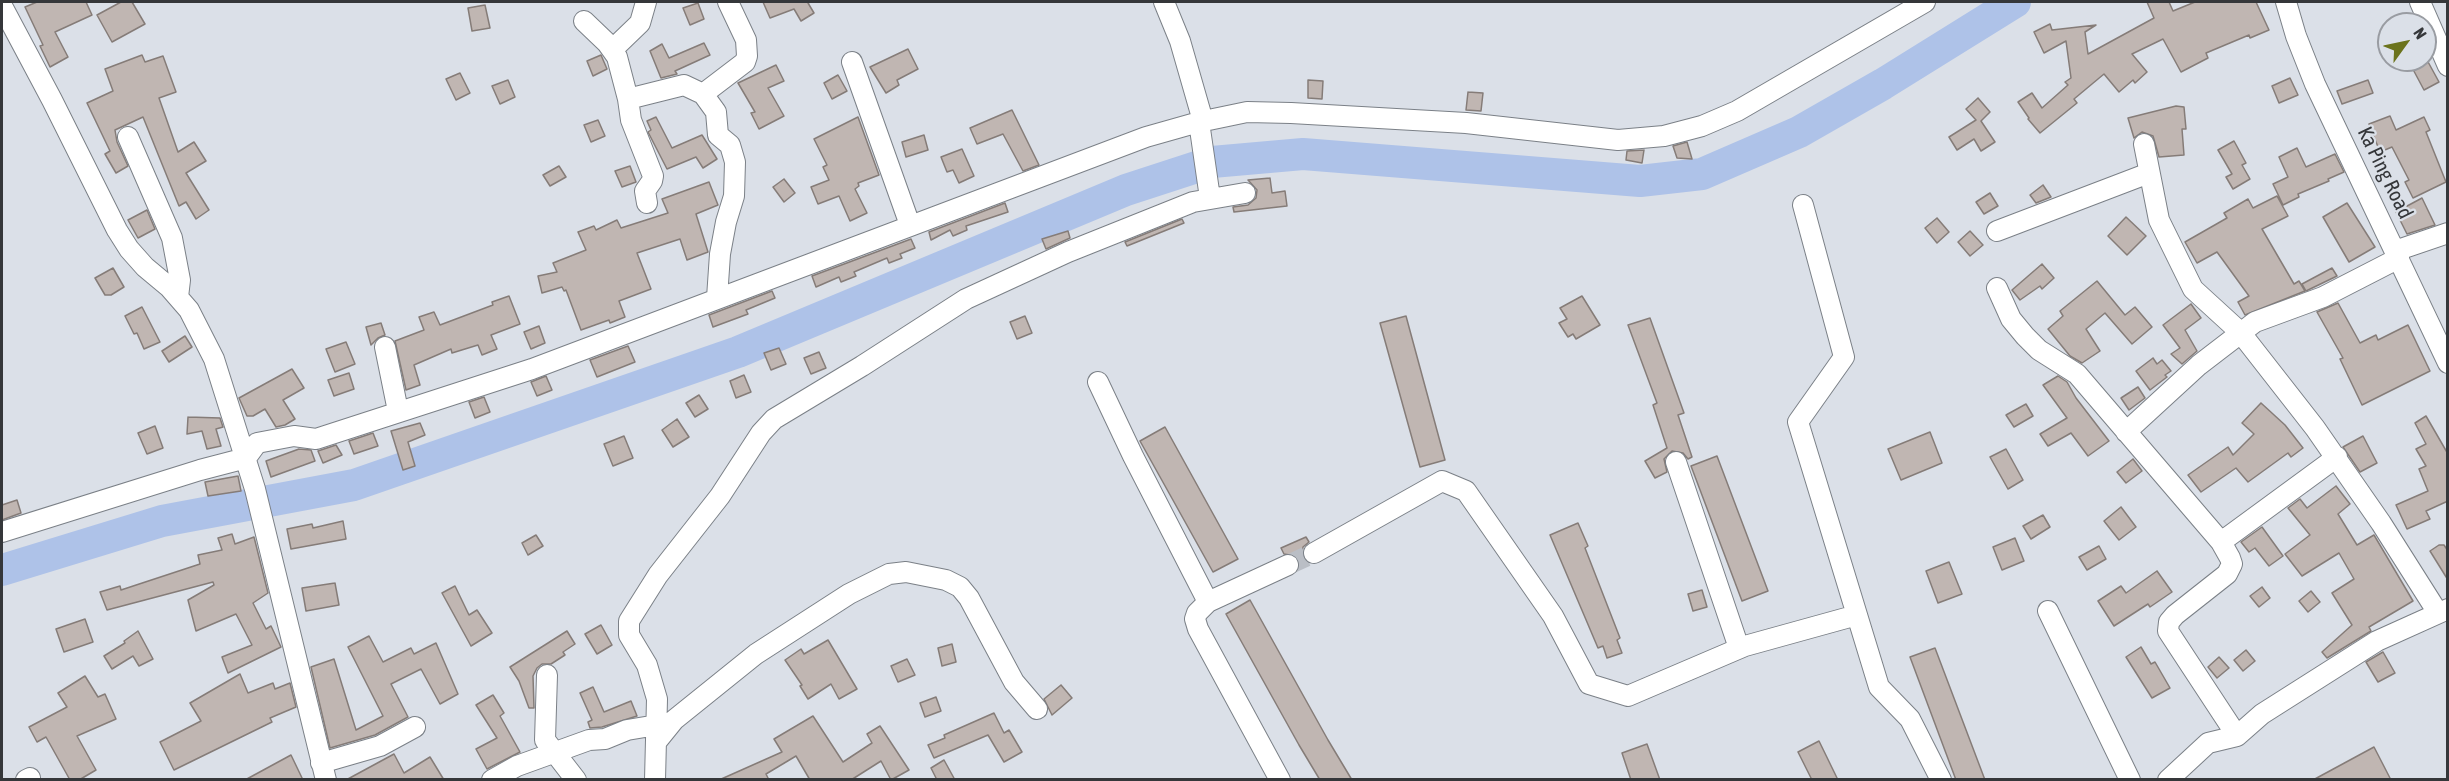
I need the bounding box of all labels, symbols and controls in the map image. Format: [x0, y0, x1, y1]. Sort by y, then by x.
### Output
north arrow [2377, 12, 2437, 72]
text: N [2410, 24, 2431, 42]
street label: Ka Ping Road [2352, 123, 2418, 223]

